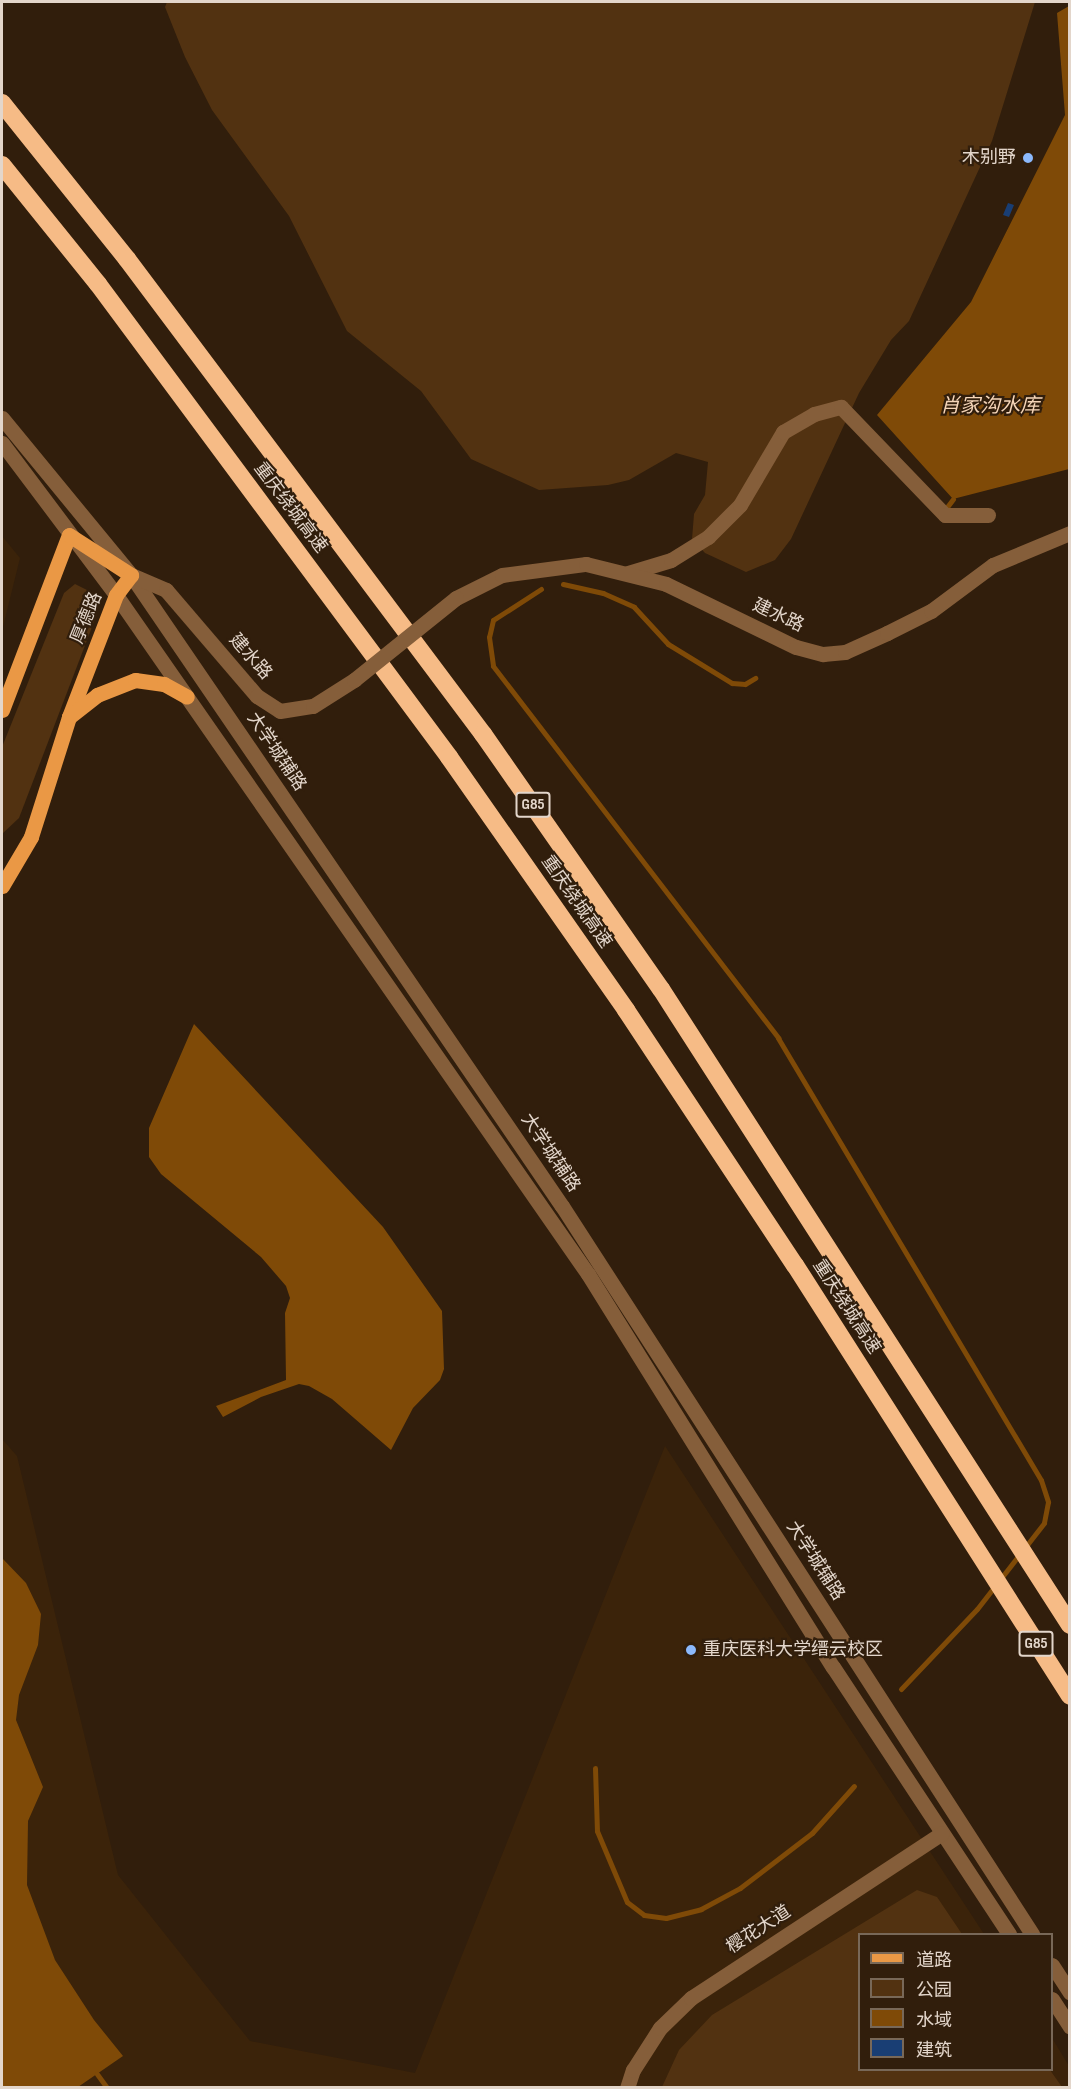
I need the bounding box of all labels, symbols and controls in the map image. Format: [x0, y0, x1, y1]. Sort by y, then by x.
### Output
place label: 木别野 [962, 147, 1016, 169]
marker: 木别野 [1021, 151, 1035, 165]
water label: 肖家沟水库 [940, 394, 1040, 418]
street label: 重庆绕城高速 [249, 458, 331, 558]
street label: 厚德路 [67, 589, 107, 647]
street label: 建水路 [749, 595, 807, 637]
street label: 建水路 [224, 630, 276, 684]
street label: 大学城辅路 [242, 709, 310, 795]
road number: G85 [515, 792, 551, 818]
street label: 重庆绕城高速 [536, 852, 616, 952]
street label: 大学城辅路 [516, 1110, 584, 1196]
street label: 重庆绕城高速 [808, 1256, 884, 1358]
street label: 大学城辅路 [781, 1517, 849, 1605]
road number: G85 [1018, 1631, 1054, 1657]
place label: 重庆医科大学缙云校区 [703, 1639, 883, 1661]
marker: 重庆医科大学缙云校区 [684, 1643, 698, 1657]
street label: 樱花大道 [723, 1901, 795, 1959]
legend [858, 1933, 1053, 2071]
text: 道路 [916, 1950, 952, 1971]
text: 公园 [916, 1980, 952, 2001]
text: 水域 [916, 2010, 952, 2031]
text: 建筑 [916, 2040, 952, 2061]

